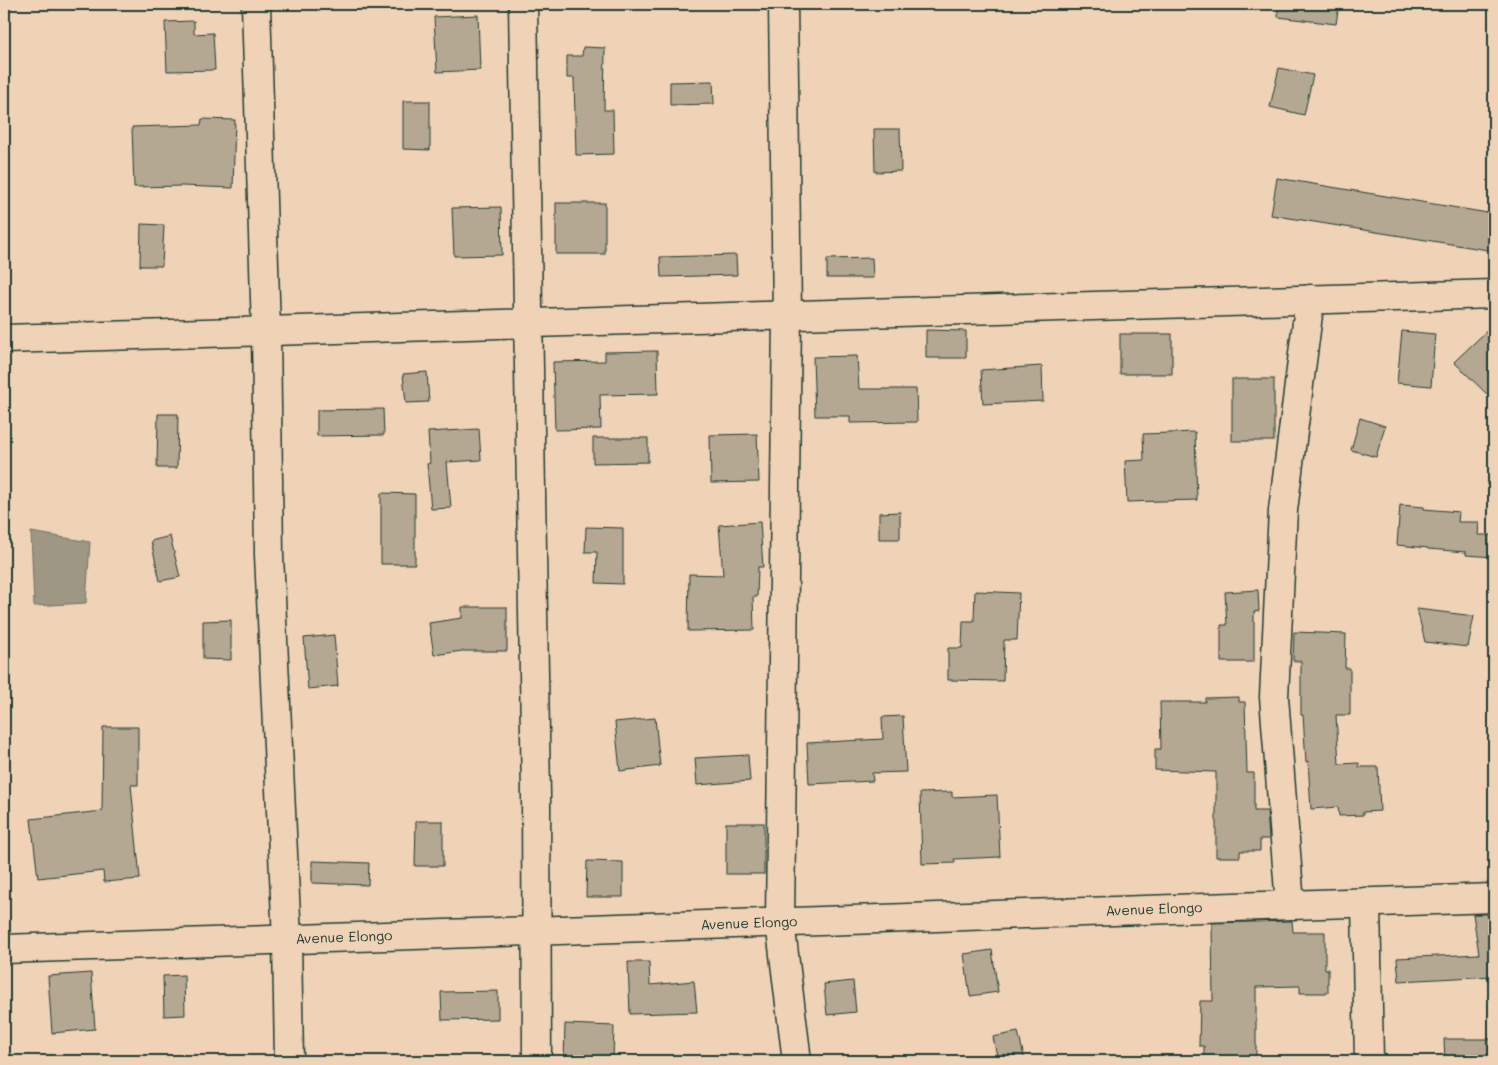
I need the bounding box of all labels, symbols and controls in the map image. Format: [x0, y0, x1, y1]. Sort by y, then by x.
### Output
street label: Avenue Elongo [1105, 897, 1203, 920]
street label: Avenue Elongo [700, 911, 798, 934]
street label: Avenue Elongo [295, 925, 393, 948]

